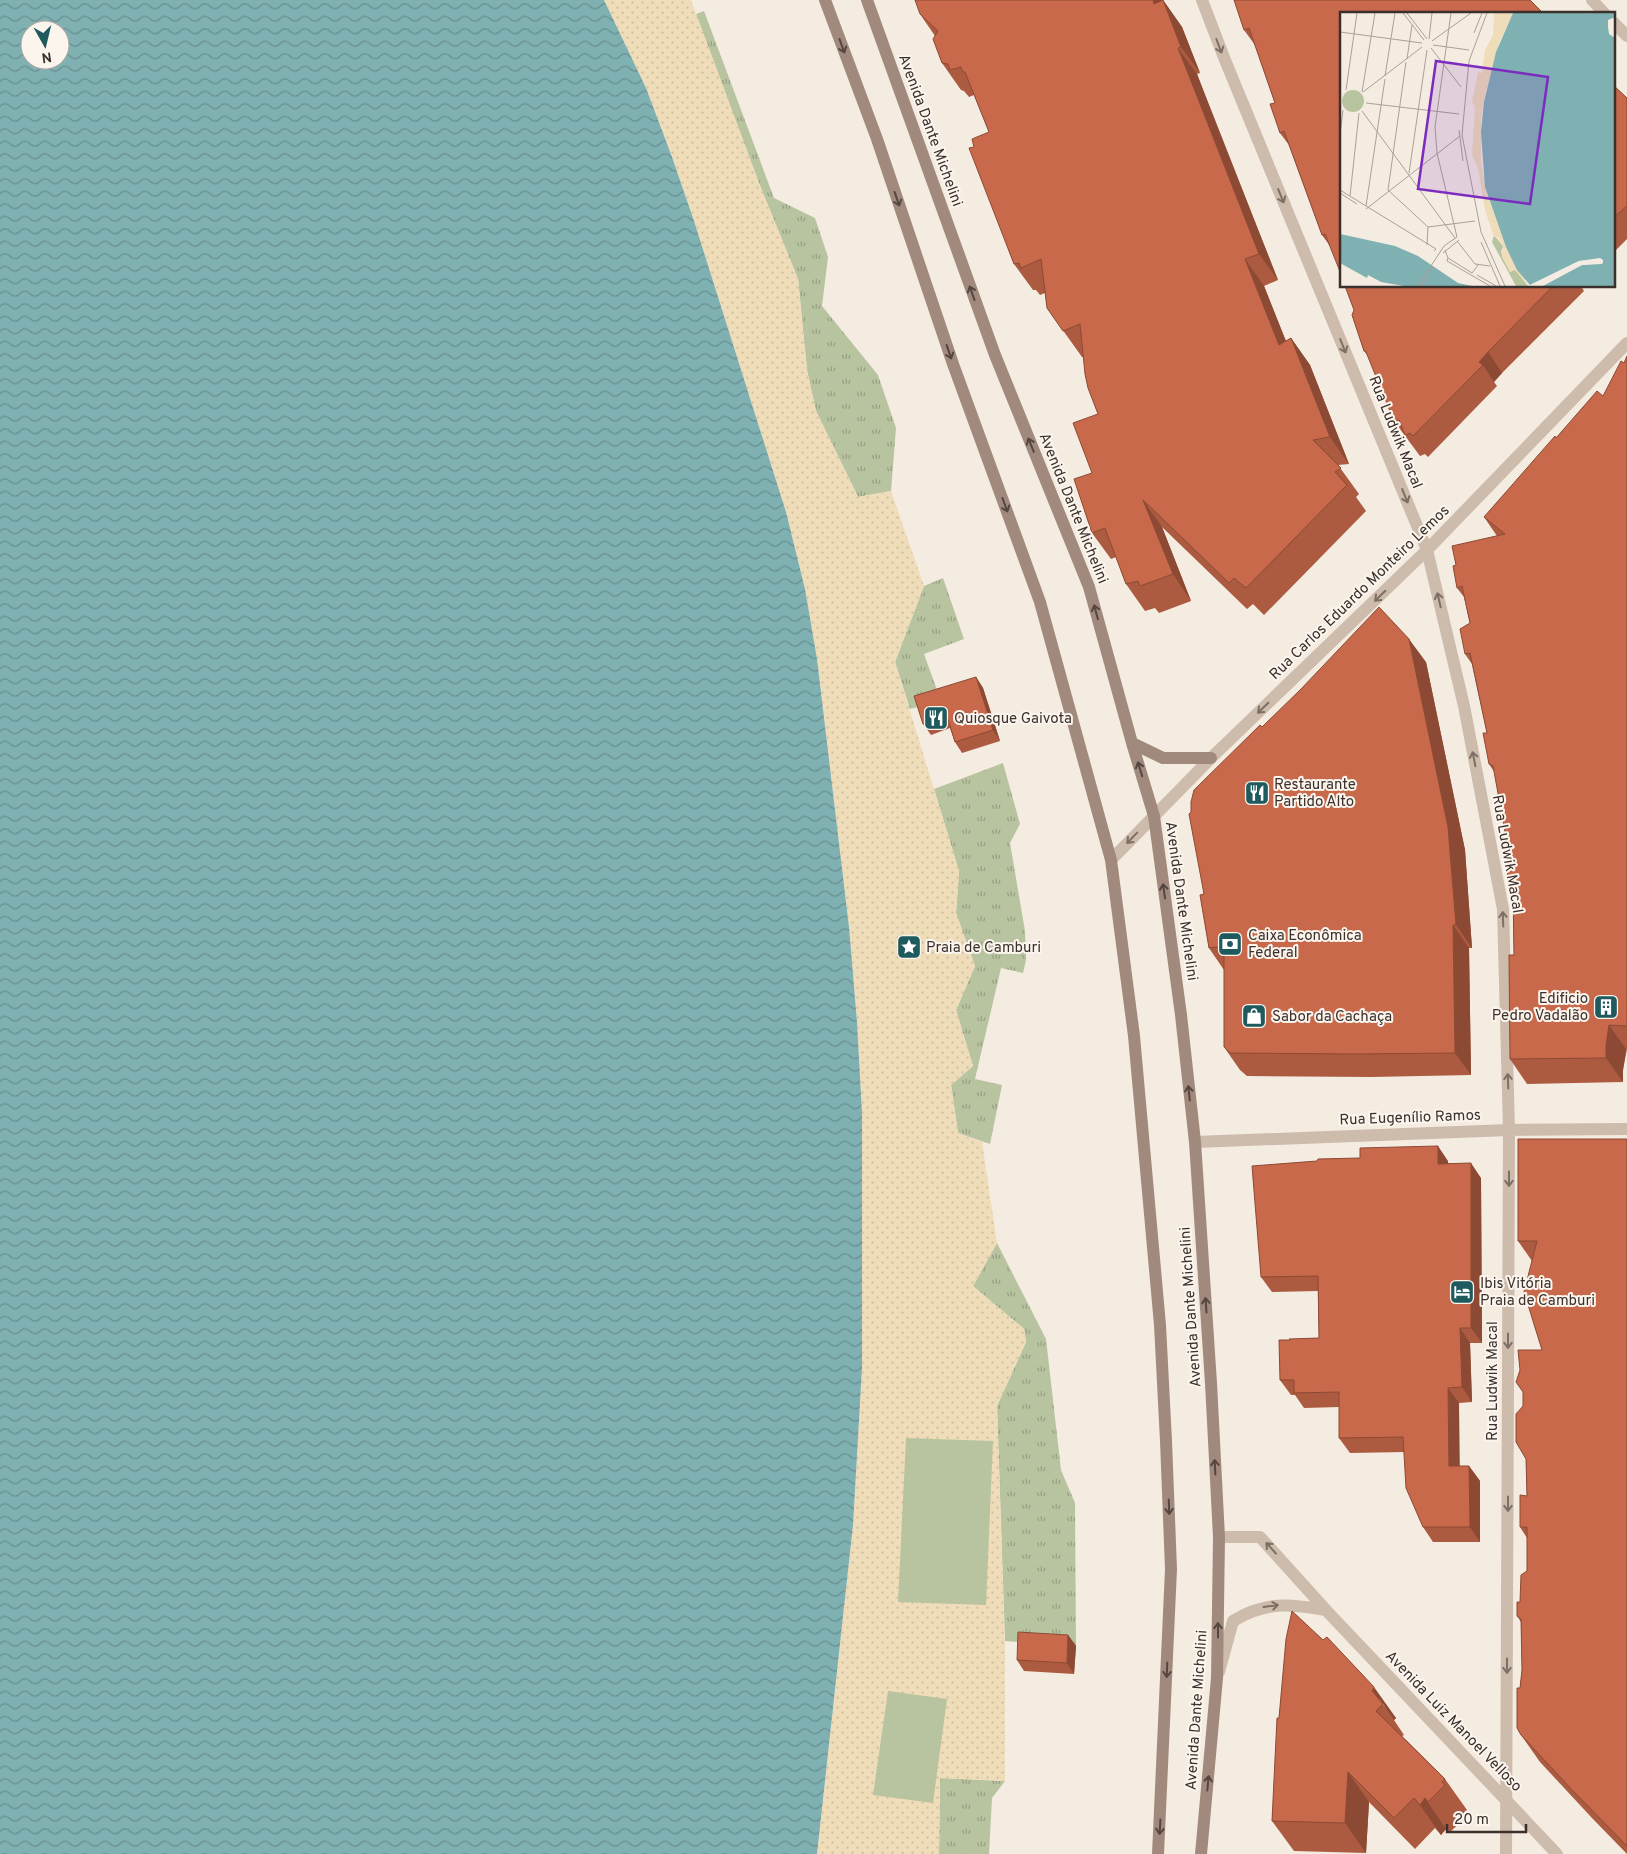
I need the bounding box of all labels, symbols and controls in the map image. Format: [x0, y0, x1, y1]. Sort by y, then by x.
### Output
inset map [1340, 12, 1614, 288]
north arrow [20, 20, 70, 70]
one-way arrow [838, 37, 847, 53]
one-way arrow [1216, 38, 1225, 53]
text: N [40, 47, 53, 66]
street label: Avenida Dante Michelini [893, 52, 966, 209]
one-way arrow [1277, 188, 1286, 203]
one-way arrow [893, 190, 902, 206]
one-way arrow [967, 286, 976, 301]
one-way arrow [1339, 338, 1349, 353]
one-way arrow [945, 344, 954, 360]
street label: Rua Ludwik Macal [1363, 373, 1426, 492]
street label: Avenida Dante Michelini [1034, 430, 1112, 587]
one-way arrow [1026, 438, 1036, 453]
one-way arrow [1401, 488, 1411, 503]
one-way arrow [1001, 497, 1010, 512]
street label: Rua Carlos Eduardo Monteiro Lemos [1266, 502, 1454, 684]
one-way arrow [1373, 590, 1386, 602]
one-way arrow [1434, 593, 1443, 609]
one-way arrow [1091, 605, 1101, 621]
one-way arrow [1256, 702, 1269, 714]
restaurant icon: Quiosque Gaivota [923, 705, 949, 731]
place label: Quiosque Gaivota [954, 710, 1072, 729]
one-way arrow [1469, 751, 1479, 767]
one-way arrow [1134, 761, 1144, 777]
place label: Restaurante Partido Alto [1274, 776, 1356, 812]
restaurant icon: Restaurante Partido Alto [1244, 780, 1270, 806]
street label: Rua Ludwik Macal [1487, 794, 1526, 915]
street label: Avenida Dante Michelini [1160, 820, 1201, 982]
one-way arrow [1126, 831, 1138, 844]
one-way arrow [1159, 883, 1169, 899]
one-way arrow [1498, 911, 1508, 927]
place label: Caixa Econômica Federal [1248, 927, 1362, 963]
bank icon: Caixa Econômica Federal [1217, 931, 1243, 957]
place icon: Praia de Camburi [896, 934, 922, 960]
place label: Praia de Camburi [926, 939, 1041, 958]
place label: Edificio Pedro Vadalão [1492, 990, 1588, 1026]
building icon: Edificio Pedro Vadalão [1593, 994, 1619, 1020]
shop icon: Sabor da Cachaça [1241, 1003, 1267, 1029]
place label: Sabor da Cachaça [1272, 1008, 1392, 1027]
one-way arrow [1503, 1073, 1513, 1090]
one-way arrow [1184, 1086, 1194, 1102]
street label: Rua Eugenílio Ramos [1339, 1107, 1481, 1130]
one-way arrow [1504, 1170, 1514, 1186]
street label: Avenida Dante Michelini [1176, 1226, 1207, 1388]
place label: Ibis Vitória Praia de Camburi [1480, 1275, 1595, 1311]
hotel icon: Ibis Vitória Praia de Camburi [1449, 1279, 1475, 1305]
one-way arrow [1201, 1297, 1211, 1313]
street label: Rua Ludwik Macal [1484, 1321, 1503, 1441]
one-way arrow [1503, 1332, 1513, 1349]
one-way arrow [1211, 1460, 1220, 1476]
one-way arrow [1503, 1495, 1513, 1511]
one-way arrow [1164, 1498, 1174, 1515]
one-way arrow [1265, 1541, 1277, 1554]
one-way arrow [1263, 1601, 1279, 1611]
one-way arrow [1213, 1622, 1223, 1638]
street label: Avenida Dante Michelini [1182, 1629, 1213, 1791]
street label: Avenida Luiz Manoel Velloso [1381, 1648, 1525, 1797]
one-way arrow [1502, 1658, 1512, 1674]
one-way arrow [1163, 1662, 1172, 1678]
one-way arrow [1203, 1775, 1212, 1791]
scale bar [1447, 1802, 1526, 1834]
text: 20 m [1454, 1811, 1489, 1830]
one-way arrow [1155, 1819, 1164, 1835]

